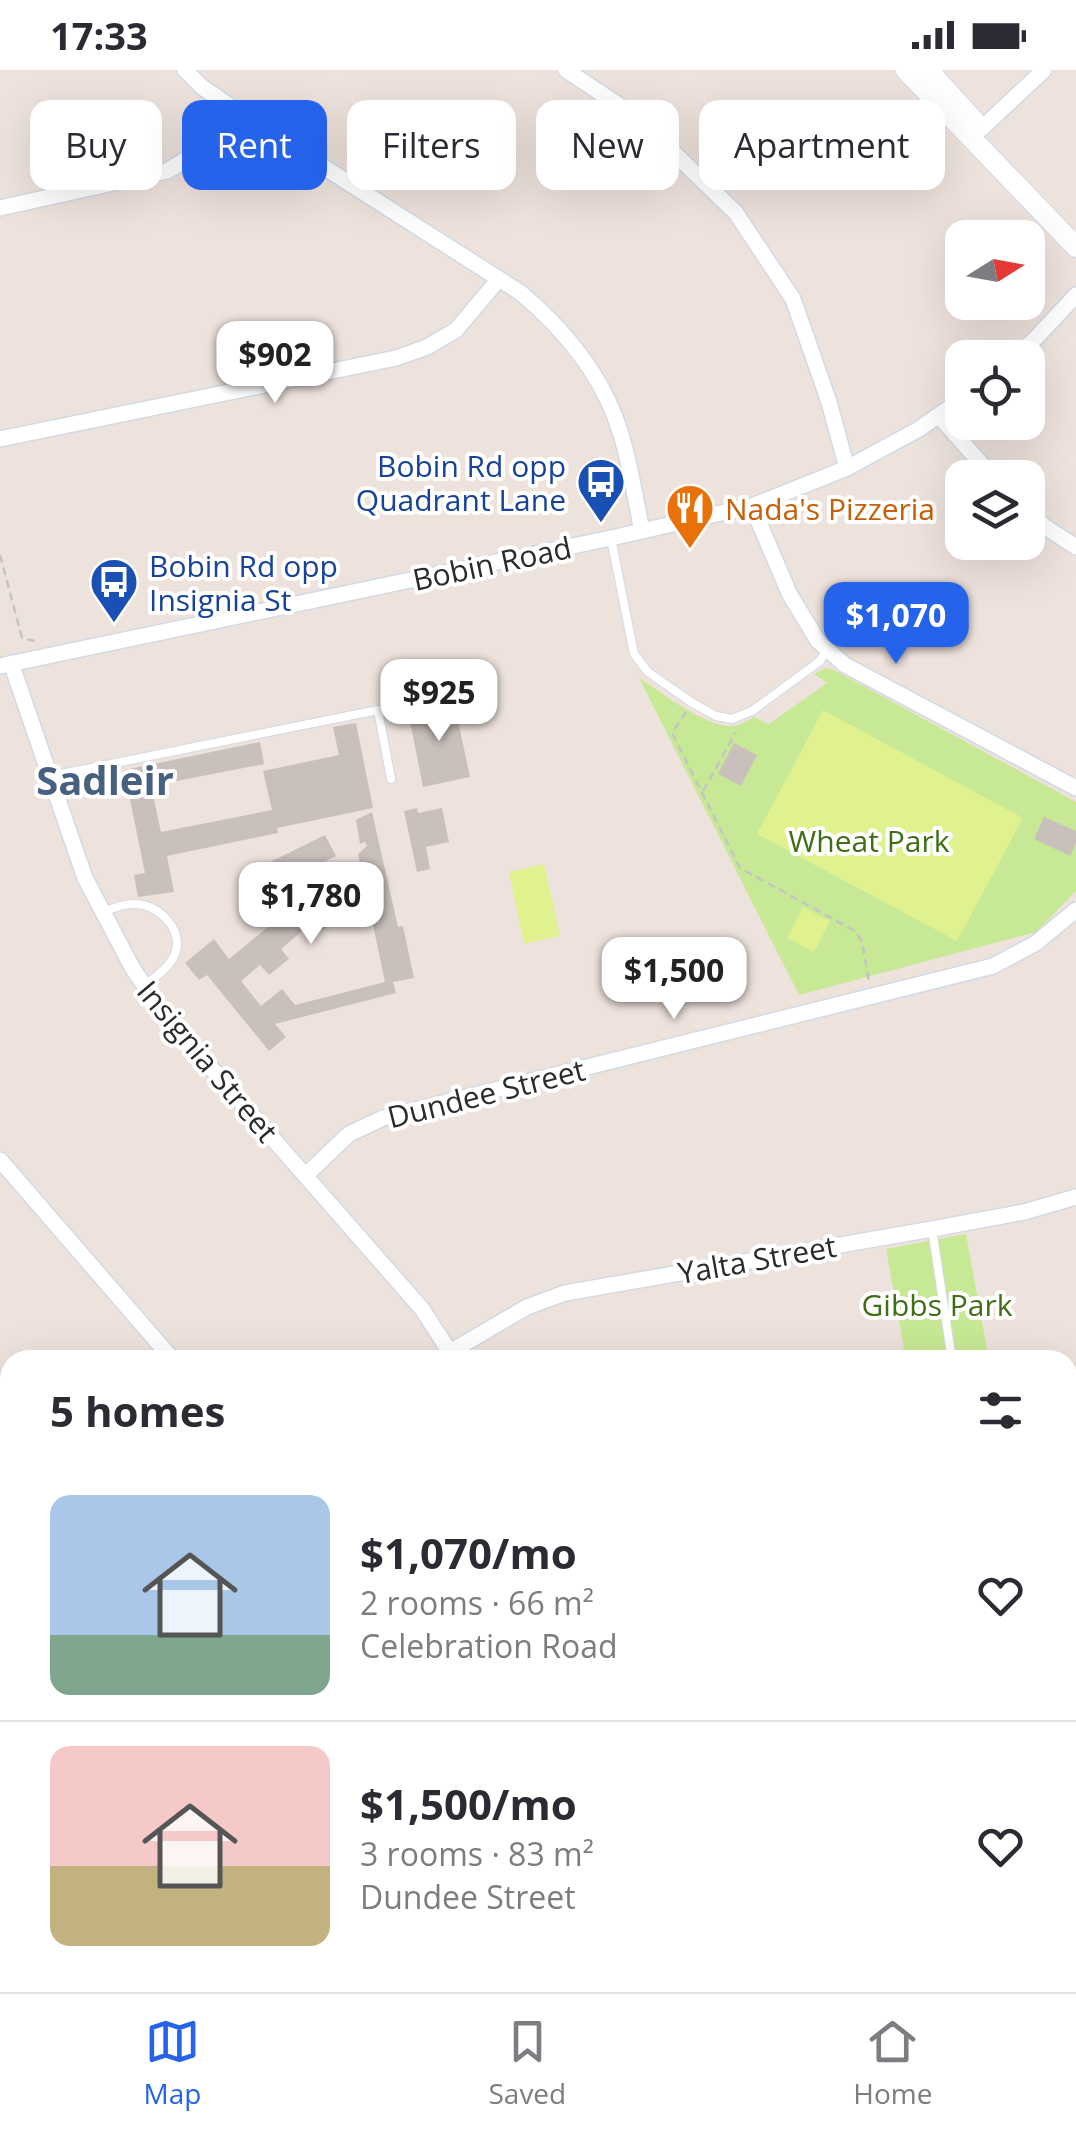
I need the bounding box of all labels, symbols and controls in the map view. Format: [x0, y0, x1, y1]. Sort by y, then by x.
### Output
text: 17:33 [50, 9, 148, 61]
chip: Buy [30, 100, 162, 190]
chip: Rent [182, 100, 327, 190]
chip: Filters [347, 100, 516, 190]
chip: New [536, 100, 679, 190]
chip: Apartment [699, 100, 945, 190]
north arrow [945, 220, 1045, 320]
map controls [945, 220, 1045, 560]
pin: $902 [216, 321, 334, 406]
text: $902 [238, 332, 312, 375]
button: locate [945, 340, 1045, 440]
place label: Bobin Rd opp Quadrant Lane [356, 445, 566, 520]
bus stop icon: Bobin Rd opp Quadrant Lane [575, 456, 627, 524]
button: layers [945, 460, 1045, 560]
restaurant icon: Nada's Pizzeria [664, 482, 716, 550]
place label: Nada's Pizzeria [725, 488, 935, 529]
street label: Bobin Road [409, 526, 575, 600]
place label: Bobin Rd opp Insignia St [149, 545, 338, 620]
bus stop icon: Bobin Rd opp Insignia St [88, 556, 140, 624]
pin: $1,070 [815, 582, 977, 667]
text: $1,070 [846, 593, 946, 636]
pin: $925 [380, 659, 498, 744]
text: $925 [402, 670, 476, 713]
district label: Sadleir [36, 752, 174, 807]
park label: Wheat Park [789, 820, 950, 861]
pin: $1,780 [230, 862, 392, 947]
text: $1,780 [261, 873, 361, 916]
pin: $1,500 [593, 937, 755, 1022]
text: $1,500 [624, 948, 724, 991]
street label: Insignia Street [128, 972, 288, 1150]
street label: Dundee Street [383, 1049, 589, 1137]
street label: Yalta Street [675, 1225, 839, 1293]
park label: Gibbs Park [862, 1284, 1013, 1325]
text: 5 homes [50, 1382, 225, 1439]
icon: filters [973, 1383, 1028, 1438]
text: $1,070/mo [360, 1524, 577, 1581]
icon: home [130, 1535, 250, 1655]
icon: heart [973, 1568, 1028, 1623]
text: 2 rooms · 66 m² [360, 1581, 594, 1624]
text: Celebration Road [360, 1624, 618, 1667]
text: $1,500/mo [360, 1775, 577, 1832]
icon: home [130, 1786, 250, 1906]
icon: heart [973, 1819, 1028, 1874]
text: 3 rooms · 83 m² [360, 1832, 594, 1875]
text: Dundee Street [360, 1875, 576, 1918]
tab: Map [144, 2014, 201, 2112]
tab: Saved [488, 2014, 566, 2112]
tab: Home [853, 2014, 932, 2112]

